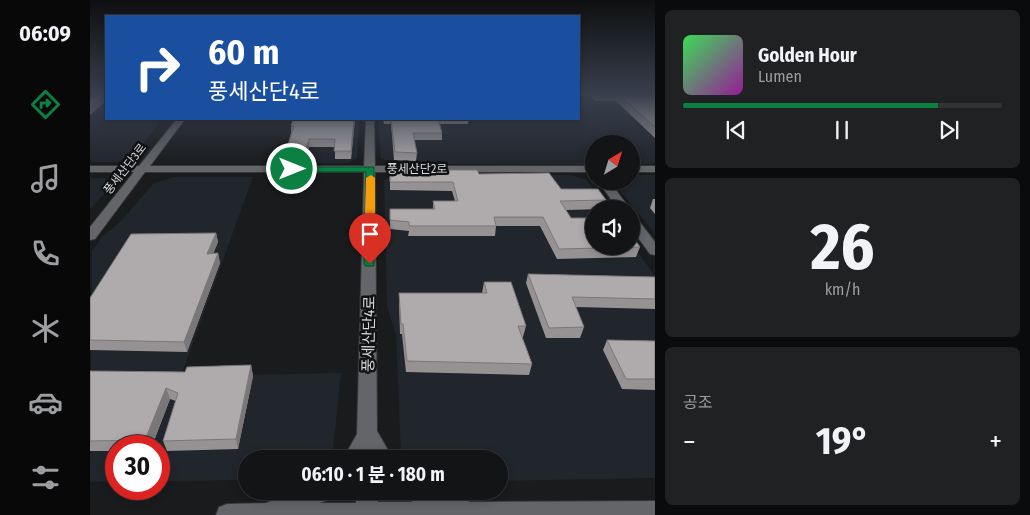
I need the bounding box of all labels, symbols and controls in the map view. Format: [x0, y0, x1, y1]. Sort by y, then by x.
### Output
text: 06:09 [19, 20, 71, 47]
text: 60 m [208, 31, 279, 73]
icon: right [125, 35, 190, 100]
text: Golden Hour [758, 44, 857, 67]
text: Lumen [758, 67, 802, 86]
text: 풍세산단4로 [208, 78, 320, 105]
icon: directions [28, 87, 63, 122]
icon: previous [722, 116, 750, 144]
icon: pause [828, 116, 856, 144]
icon: next [935, 116, 963, 144]
north arrow [585, 135, 640, 190]
map controls [585, 135, 640, 255]
street label: 풍세산단3로 [101, 141, 149, 197]
position arrow [265, 142, 317, 194]
icon: music [28, 161, 63, 196]
street label: 풍세산단2로 [387, 162, 447, 176]
button: sound [585, 200, 640, 255]
text: 26 [810, 208, 875, 286]
pin [349, 213, 391, 264]
icon: arrive [356, 220, 384, 248]
icon: phone [28, 236, 63, 271]
text: km/h [825, 280, 860, 299]
street label: 풍세산단4로 [359, 296, 379, 372]
icon: climate [28, 311, 63, 346]
icon: car [28, 385, 63, 420]
text: 공조 [683, 393, 712, 412]
text: 19° [816, 418, 869, 464]
text: − [683, 425, 696, 458]
text: + [989, 425, 1002, 458]
speed limit sign: 30 [105, 435, 170, 500]
icon: filters [28, 460, 63, 495]
text: 06:10 · 1 분 · 180 m [301, 463, 445, 486]

